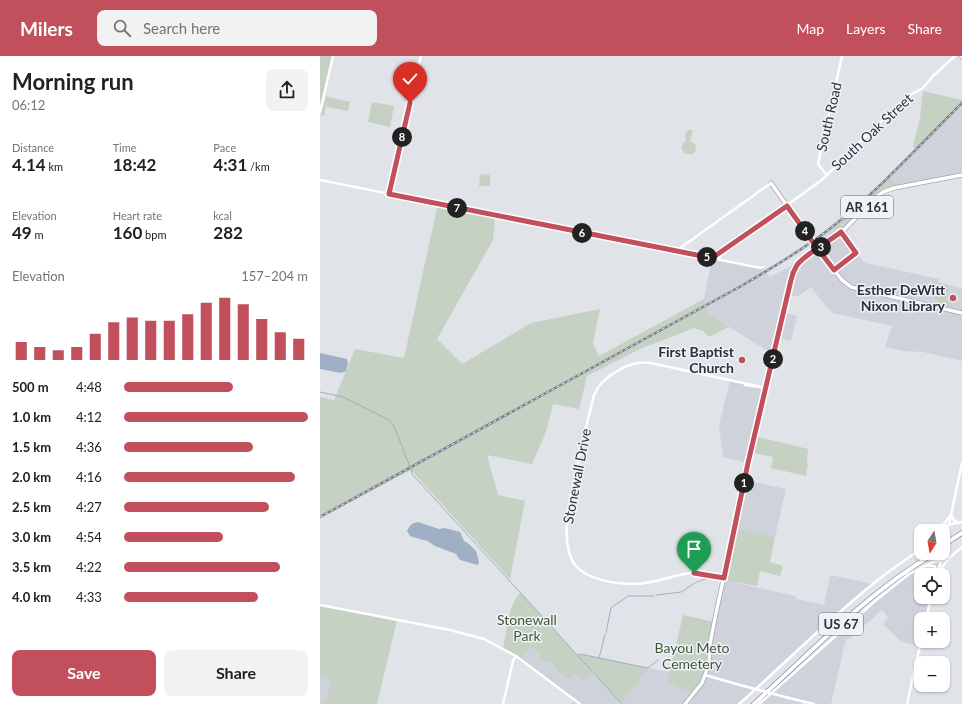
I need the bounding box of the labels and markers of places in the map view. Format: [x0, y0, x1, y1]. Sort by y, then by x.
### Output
pin [393, 62, 427, 103]
pin: 8 [392, 127, 412, 147]
pin: 7 [447, 198, 467, 218]
pin: 4 [795, 221, 815, 241]
pin: 6 [572, 223, 592, 243]
pin: 3 [811, 237, 831, 257]
pin: 5 [697, 247, 717, 267]
place label: Esther DeWitt Nixon Library [857, 281, 946, 314]
marker: Esther DeWitt Nixon Library [948, 293, 958, 303]
place label: First Baptist Church [658, 343, 735, 376]
pin: 2 [763, 349, 783, 369]
marker: First Baptist Church [737, 355, 747, 365]
pin: 1 [734, 473, 754, 493]
pin [677, 532, 711, 573]

